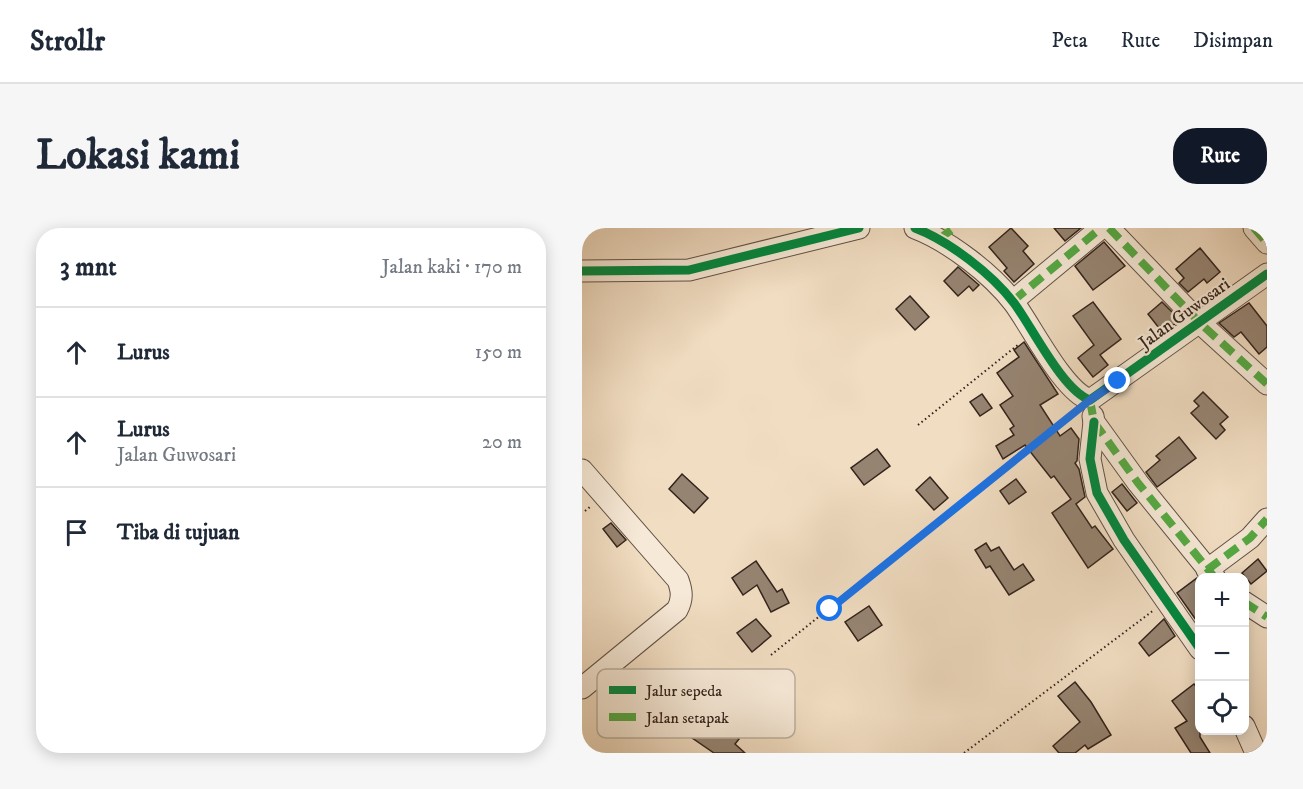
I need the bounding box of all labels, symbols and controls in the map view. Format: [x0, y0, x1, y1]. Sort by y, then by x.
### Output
text: Strollr [30, 24, 105, 59]
text: Peta [1052, 28, 1088, 54]
text: Rute [1121, 28, 1160, 54]
text: Disimpan [1193, 28, 1273, 54]
button: Rute [1173, 128, 1267, 184]
text: Lokasi kami [36, 130, 240, 182]
text: 3 mnt [60, 251, 117, 284]
text: Jalan kaki · 170 m [382, 255, 522, 280]
street label: Jalan Guwosari [1133, 273, 1234, 355]
icon: ahead [60, 336, 93, 369]
text: Lurus [117, 339, 170, 366]
text: 150 m [475, 340, 522, 365]
route end [1104, 367, 1130, 393]
text: Lurus [117, 416, 170, 443]
icon: ahead [60, 426, 93, 459]
text: 20 m [482, 430, 522, 455]
text: Jalan Guwosari [117, 443, 236, 468]
icon: arrive [60, 516, 93, 549]
text: Tiba di tujuan [117, 519, 239, 546]
map controls [1195, 573, 1249, 735]
button: + [1195, 573, 1249, 627]
route start [816, 595, 842, 621]
button: − [1195, 627, 1249, 681]
legend [597, 669, 795, 738]
text: Jalur sepeda [644, 681, 722, 701]
button: locate [1195, 681, 1249, 735]
text: Jalan setapak [644, 708, 729, 728]

